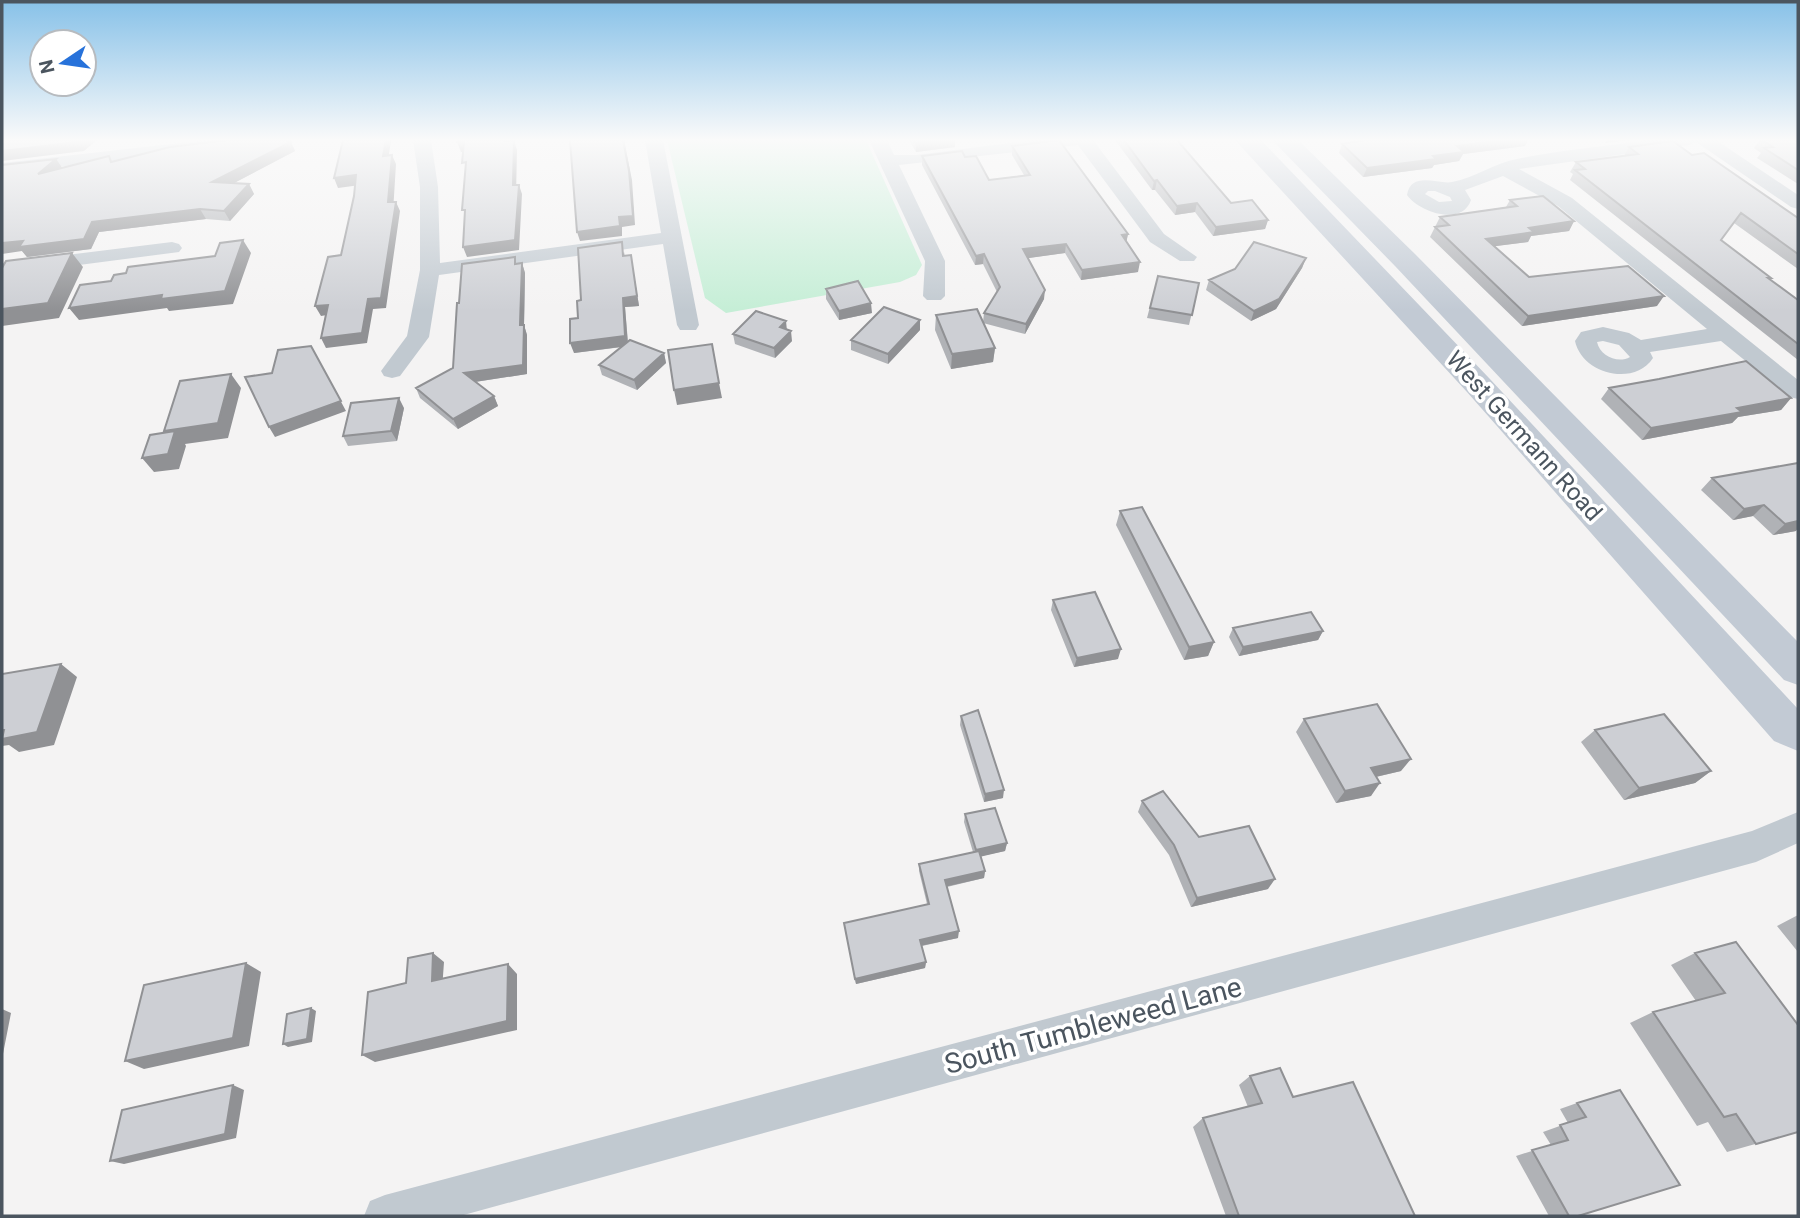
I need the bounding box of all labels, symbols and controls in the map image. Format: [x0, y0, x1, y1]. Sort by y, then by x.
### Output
north arrow [28, 28, 98, 98]
text: N [34, 58, 60, 76]
street label: West Germann Road [1440, 345, 1608, 527]
street label: South Tumbleweed Lane [941, 970, 1245, 1081]

